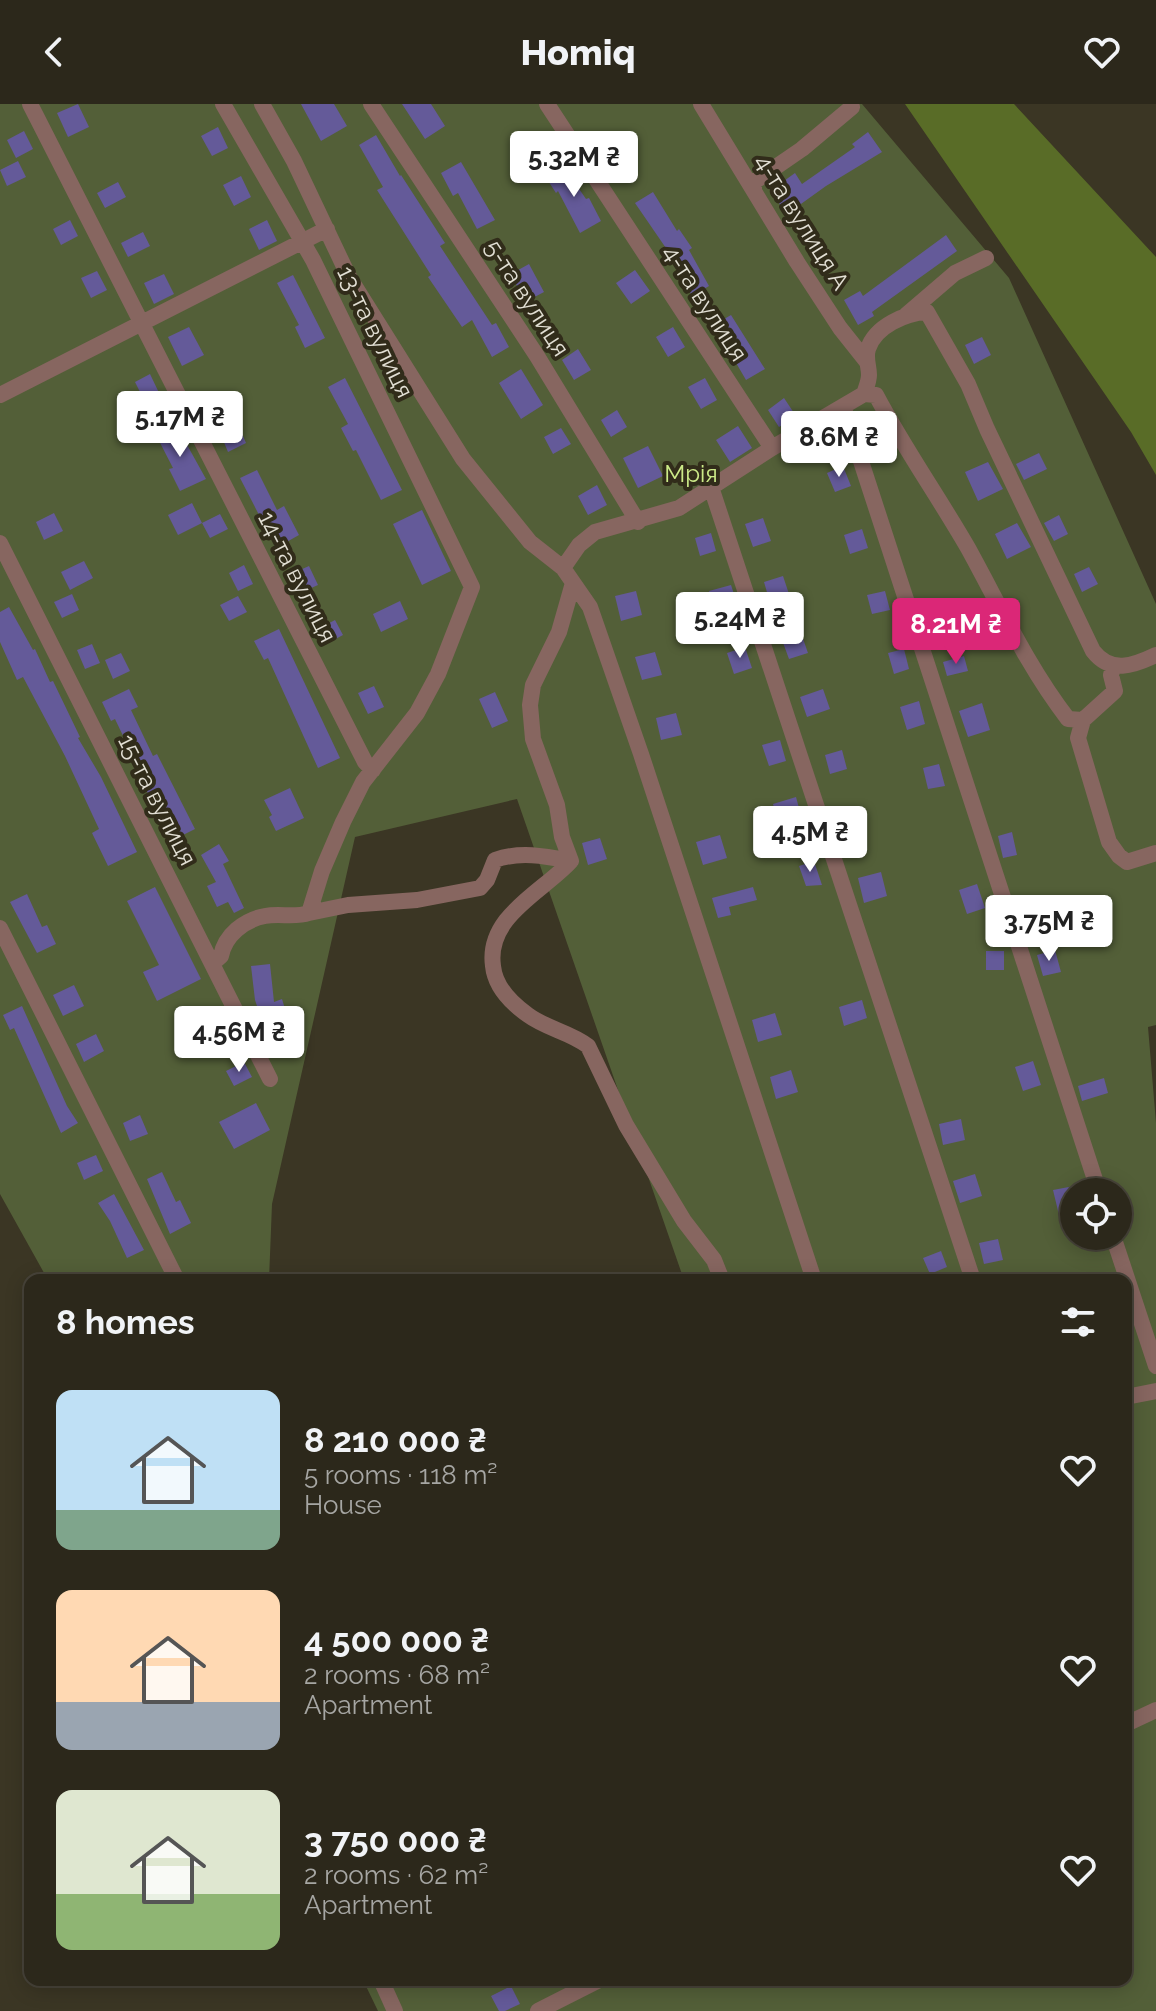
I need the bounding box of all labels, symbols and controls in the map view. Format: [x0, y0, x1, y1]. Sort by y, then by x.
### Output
icon: back [32, 30, 76, 74]
icon: heart [1080, 30, 1124, 74]
text: Homiq [521, 31, 635, 73]
pin: 5.32M ₴ [500, 131, 648, 199]
text: 5.32M ₴ [528, 142, 620, 172]
street label: 4-та вулиця А [749, 149, 856, 295]
street label: 5-та вулиця [479, 234, 576, 361]
street label: 4-та вулиця [657, 239, 754, 366]
street label: 13-та вулиця [331, 261, 420, 402]
pin: 5.17M ₴ [106, 391, 254, 459]
text: 5.17M ₴ [135, 402, 225, 432]
pin: 8.6M ₴ [774, 411, 904, 479]
text: 8.6M ₴ [799, 422, 879, 452]
park label: Мрія [664, 459, 718, 488]
street label: 14-та вулиця [252, 506, 343, 647]
pin: 5.24M ₴ [666, 592, 814, 660]
pin: 8.21M ₴ [882, 598, 1030, 666]
text: 5.24M ₴ [694, 603, 786, 633]
text: 8.21M ₴ [910, 609, 1002, 639]
street label: 15-та вулиця [112, 729, 203, 870]
pin: 4.5M ₴ [745, 806, 875, 874]
text: 4.5M ₴ [771, 817, 849, 847]
pin: 3.75M ₴ [975, 895, 1123, 963]
text: 3.75M ₴ [1003, 906, 1095, 936]
pin: 4.56M ₴ [165, 1006, 313, 1074]
text: 4.56M ₴ [192, 1017, 286, 1047]
map controls [1060, 1178, 1132, 1250]
button: locate [1060, 1178, 1132, 1250]
icon: filters [1056, 1300, 1100, 1344]
text: 8 homes [56, 1302, 195, 1342]
text: 8 210 000 ₴ [304, 1420, 487, 1460]
icon: home [120, 1422, 216, 1518]
icon: heart [1056, 1448, 1100, 1492]
text: 5 rooms · 118 m² [304, 1460, 497, 1490]
text: House [304, 1490, 382, 1520]
text: 4 500 000 ₴ [304, 1620, 489, 1660]
icon: home [120, 1622, 216, 1718]
icon: heart [1056, 1648, 1100, 1692]
text: 2 rooms · 68 m² [304, 1660, 490, 1690]
text: Apartment [304, 1690, 433, 1720]
text: 3 750 000 ₴ [304, 1820, 487, 1860]
icon: home [120, 1822, 216, 1918]
icon: heart [1056, 1848, 1100, 1892]
text: 2 rooms · 62 m² [304, 1860, 488, 1890]
text: Apartment [304, 1890, 433, 1920]

